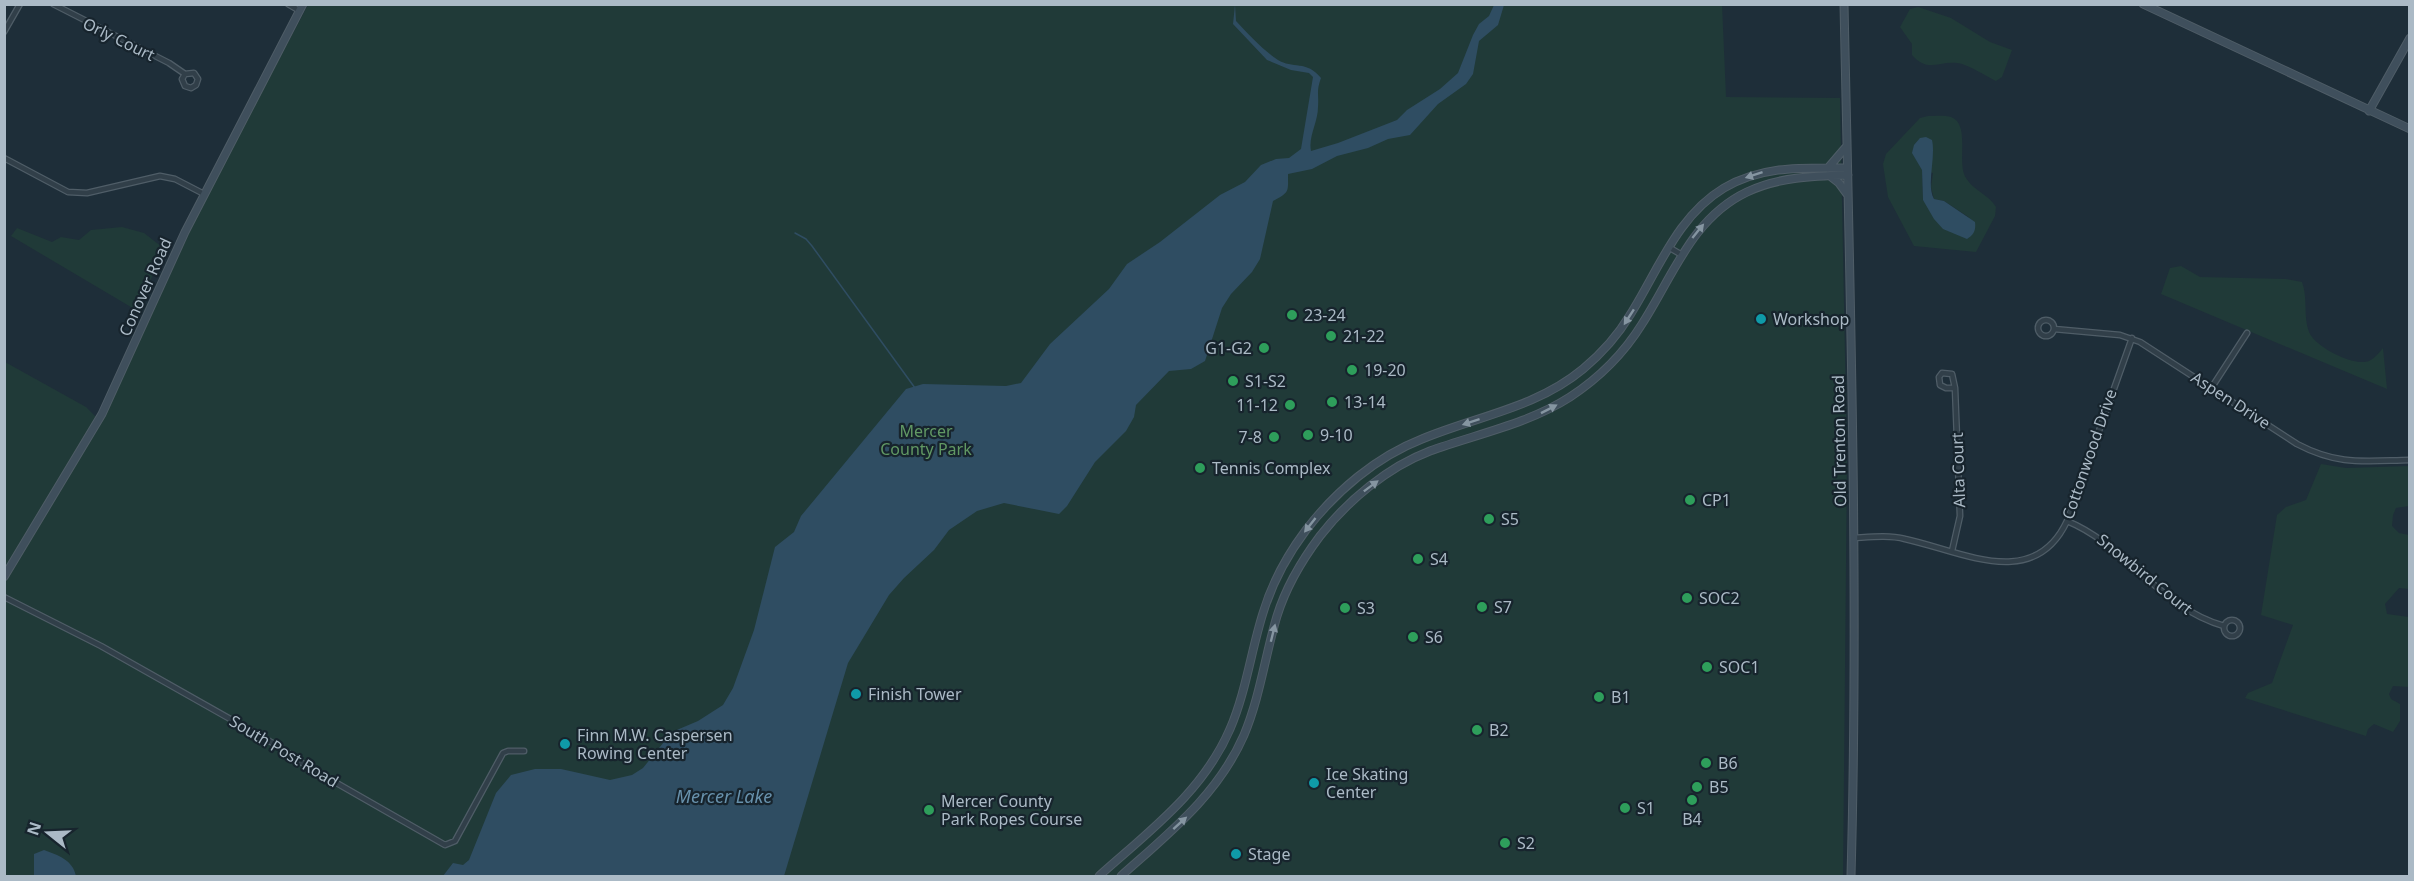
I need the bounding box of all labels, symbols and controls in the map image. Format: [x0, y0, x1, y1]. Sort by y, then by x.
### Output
street label: Orly Court [79, 12, 159, 66]
one-way arrow [1745, 170, 1763, 180]
one-way arrow [1692, 223, 1705, 239]
street label: Conover Road [114, 234, 176, 340]
place label: 23-24 [1304, 304, 1346, 326]
marker: 23-24 [1285, 308, 1299, 322]
one-way arrow [1623, 308, 1635, 324]
place label: Workshop [1773, 308, 1849, 330]
marker: Workshop [1754, 312, 1768, 326]
place label: 21-22 [1343, 325, 1385, 347]
marker: 21-22 [1324, 329, 1338, 343]
place label: G1-G2 [1205, 337, 1252, 359]
marker: G1-G2 [1257, 341, 1271, 355]
place label: 19-20 [1364, 359, 1406, 381]
marker: 19-20 [1345, 363, 1359, 377]
street label: Aspen Drive [2187, 366, 2275, 434]
place label: S1-S2 [1245, 370, 1286, 392]
marker: S1-S2 [1226, 374, 1240, 388]
street label: Old Trenton Road [1827, 375, 1851, 507]
street label: Cottonwood Drive [2056, 386, 2122, 522]
place label: 13-14 [1344, 391, 1386, 413]
place label: 11-12 [1236, 394, 1278, 416]
marker: 13-14 [1325, 395, 1339, 409]
marker: 11-12 [1283, 398, 1297, 412]
one-way arrow [1540, 404, 1557, 414]
one-way arrow [1462, 418, 1480, 428]
park label: Mercer County Park [880, 420, 972, 460]
place label: 9-10 [1320, 424, 1353, 446]
place label: 7-8 [1239, 426, 1262, 448]
marker: 9-10 [1301, 428, 1315, 442]
marker: 7-8 [1267, 430, 1281, 444]
street label: Alta Court [1946, 432, 1970, 508]
place label: Tennis Complex [1212, 457, 1331, 479]
marker: Tennis Complex [1193, 461, 1207, 475]
one-way arrow [1362, 480, 1378, 492]
place label: CP1 [1702, 489, 1731, 511]
marker: CP1 [1683, 493, 1697, 507]
place label: S5 [1501, 508, 1519, 530]
marker: S5 [1482, 512, 1496, 526]
one-way arrow [1304, 518, 1316, 533]
street label: Snowbird Court [2093, 529, 2198, 619]
place label: S4 [1430, 548, 1448, 570]
marker: S4 [1411, 552, 1425, 566]
place label: SOC2 [1699, 587, 1740, 609]
marker: SOC2 [1680, 591, 1694, 605]
place label: S7 [1494, 596, 1512, 618]
place label: S3 [1357, 597, 1375, 619]
marker: S7 [1475, 600, 1489, 614]
marker: S3 [1338, 601, 1352, 615]
one-way arrow [1269, 624, 1278, 642]
place label: S6 [1425, 626, 1443, 648]
marker: S6 [1406, 630, 1420, 644]
place label: SOC1 [1719, 656, 1760, 678]
marker: SOC1 [1700, 660, 1714, 674]
place label: Finish Tower [868, 683, 962, 705]
place label: B1 [1611, 686, 1631, 708]
marker: Finish Tower [849, 687, 863, 701]
marker: B1 [1592, 690, 1606, 704]
street label: South Post Road [225, 710, 343, 792]
place label: B2 [1489, 719, 1509, 741]
marker: B2 [1470, 723, 1484, 737]
place label: Finn M.W. Caspersen Rowing Center [577, 724, 733, 764]
marker: Finn M.W. Caspersen Rowing Center [558, 737, 572, 751]
place label: B6 [1718, 752, 1738, 774]
marker: B6 [1699, 756, 1713, 770]
place label: Ice Skating Center [1326, 763, 1408, 803]
marker: Ice Skating Center [1307, 776, 1321, 790]
place label: B5 [1709, 776, 1729, 798]
marker: B5 [1690, 780, 1704, 794]
water label: Mercer Lake [676, 784, 772, 808]
place label: Mercer County Park Ropes Course [941, 790, 1082, 830]
marker: B4 [1685, 793, 1699, 807]
place label: S1 [1637, 797, 1655, 819]
marker: S1 [1618, 801, 1632, 815]
north arrow [18, 803, 78, 863]
marker: Mercer County Park Ropes Course [922, 803, 936, 817]
place label: B4 [1682, 808, 1702, 830]
one-way arrow [1172, 817, 1187, 830]
text: N [21, 819, 46, 838]
place label: S2 [1517, 832, 1535, 854]
marker: S2 [1498, 836, 1512, 850]
place label: Stage [1248, 843, 1290, 865]
marker: Stage [1229, 847, 1243, 861]

